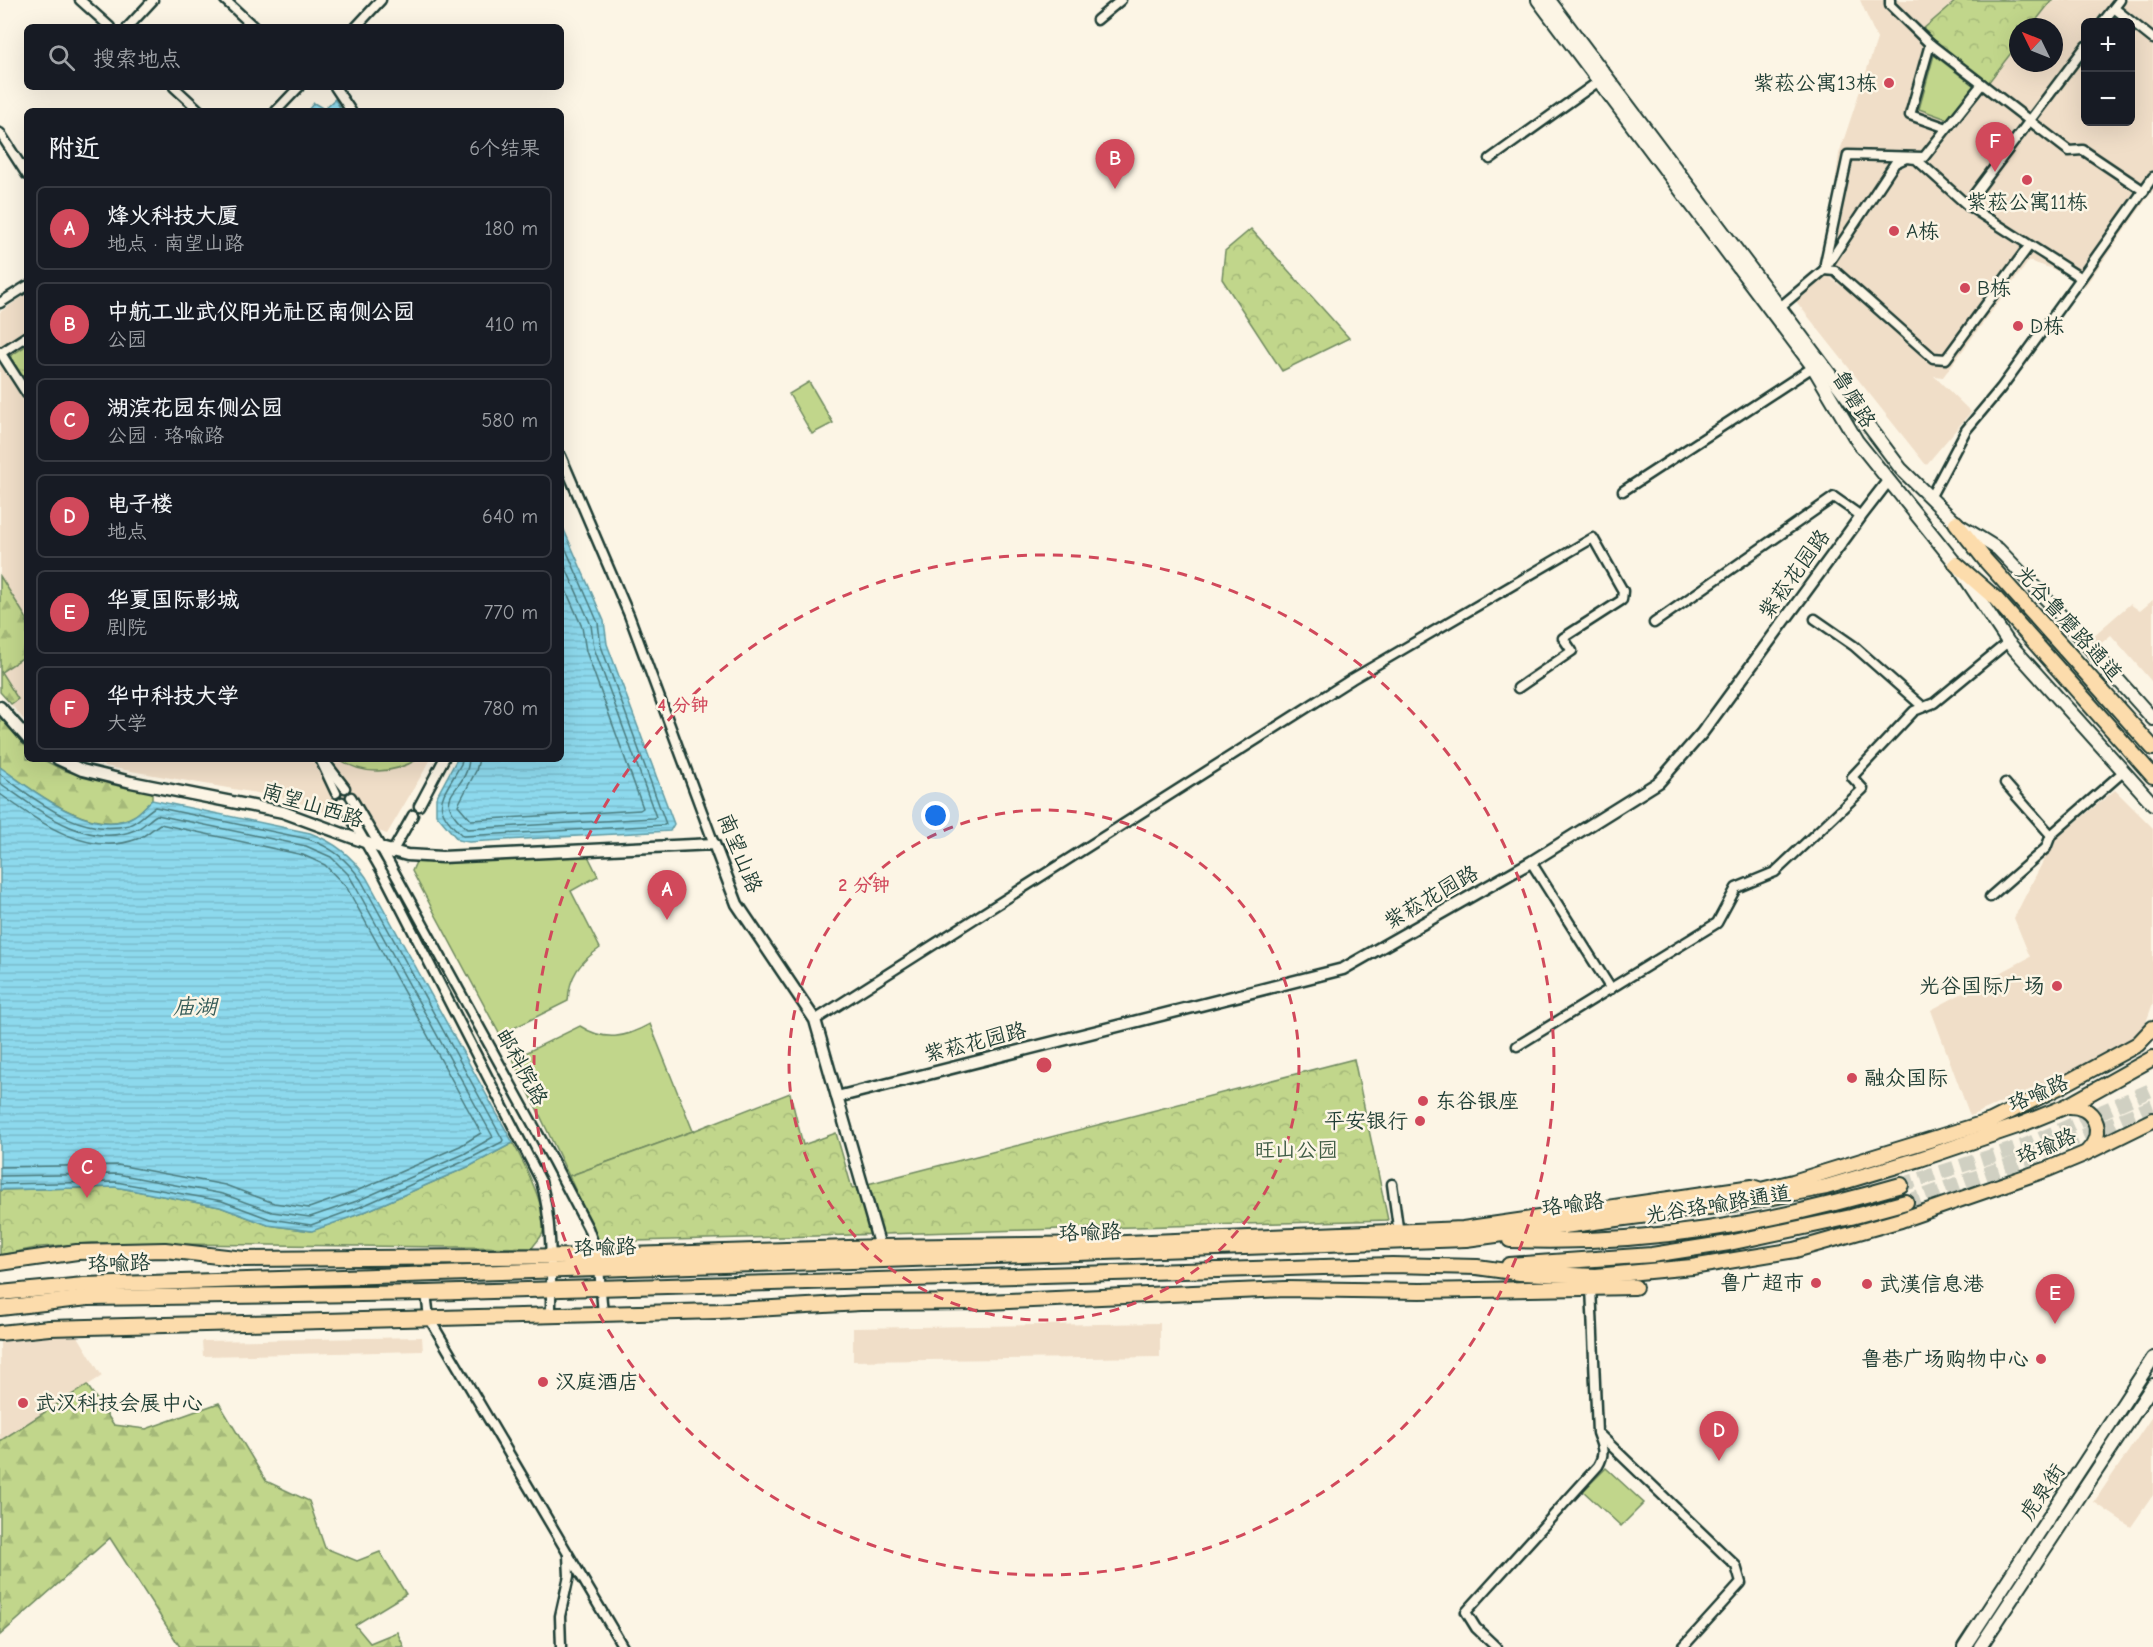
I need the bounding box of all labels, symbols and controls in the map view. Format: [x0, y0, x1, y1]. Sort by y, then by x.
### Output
north arrow [2009, 18, 2063, 72]
map controls [2081, 18, 2135, 126]
button: + [2081, 18, 2135, 72]
search box [24, 24, 564, 90]
icon: search [45, 41, 78, 74]
text: 搜索地点 [93, 46, 181, 72]
place label: 紫菘公寓13栋 [1753, 71, 1877, 95]
button: − [2081, 72, 2135, 126]
marker: 紫菘公寓13栋 [1882, 76, 1896, 90]
pin: F [1976, 122, 2014, 172]
text: 附近 [48, 134, 100, 164]
text: 6个结果 [469, 137, 540, 160]
pin: B [1096, 140, 1134, 189]
marker: 紫菘公寓11栋 [2020, 173, 2034, 187]
place label: 紫菘公寓11栋 [1966, 190, 2088, 214]
text: 烽火科技大厦 [107, 203, 239, 229]
text: A [64, 217, 75, 240]
text: 180 m [484, 217, 538, 240]
place label: A栋 [1906, 219, 1939, 243]
marker: A栋 [1887, 224, 1901, 238]
text: 地点 · 南望山路 [107, 232, 244, 255]
place label: B栋 [1977, 276, 2011, 300]
marker: B栋 [1958, 281, 1972, 295]
text: 中航工业武仪阳光社区南侧公园 [107, 299, 415, 325]
text: B [63, 313, 76, 336]
text: 410 m [485, 313, 538, 336]
place label: D栋 [2030, 314, 2064, 338]
marker: D栋 [2011, 319, 2025, 333]
text: 公园 [107, 328, 147, 351]
street label: 鲁磨路 [1827, 366, 1881, 432]
text: 湖滨花园东侧公园 [107, 395, 283, 421]
text: C [63, 409, 76, 432]
text: 580 m [481, 409, 538, 432]
text: 公园 · 珞喻路 [107, 424, 224, 447]
text: 电子楼 [107, 491, 173, 517]
text: D [63, 505, 76, 528]
text: 640 m [482, 505, 538, 528]
text: 地点 [107, 520, 147, 543]
street label: 紫菘花园路 [1753, 524, 1835, 624]
street label: 光谷鲁磨路通道 [2011, 560, 2127, 686]
text: 华夏国际影城 [107, 587, 239, 613]
text: E [64, 601, 75, 624]
text: 770 m [484, 601, 538, 624]
text: 剧院 [107, 616, 147, 639]
text: 华中科技大学 [107, 683, 239, 709]
text: 4 分钟 [658, 695, 708, 716]
text: F [64, 697, 75, 720]
text: 780 m [483, 697, 538, 720]
text: 大学 [107, 712, 147, 735]
street label: 南望山西路 [259, 778, 367, 832]
your location [921, 801, 950, 830]
street label: 南望山路 [713, 810, 767, 896]
street label: 紫菘花园路 [1380, 860, 1482, 934]
pin: A [648, 870, 686, 920]
text: 2 分钟 [838, 875, 890, 896]
place label: 光谷国际广场 [1919, 974, 2045, 998]
marker: 光谷国际广场 [2050, 979, 2064, 993]
water label: 庙湖 [173, 994, 219, 1020]
street label: 紫菘花园路 [921, 1018, 1029, 1066]
street label: 邮科院路 [491, 1024, 553, 1110]
centre of rings [1034, 1055, 1054, 1075]
place label: 融众国际 [1864, 1066, 1948, 1090]
street label: 珞喻路 [2004, 1070, 2072, 1116]
marker: 融众国际 [1845, 1071, 1859, 1085]
place label: 东谷银座 [1435, 1089, 1519, 1113]
marker: 东谷银座 [1416, 1094, 1430, 1108]
place label: 平安银行 [1324, 1109, 1408, 1133]
marker: 平安银行 [1413, 1114, 1427, 1128]
street label: 珞瑜路 [2012, 1123, 2080, 1169]
park label: 旺山公园 [1254, 1138, 1338, 1162]
pin: C [68, 1148, 106, 1198]
street label: 光谷珞喻路通道 [1644, 1181, 1792, 1227]
street label: 珞喻路 [1540, 1188, 1606, 1220]
street label: 珞喻路 [1058, 1219, 1122, 1245]
street label: 珞喻路 [573, 1234, 637, 1260]
street label: 珞喻路 [87, 1250, 151, 1276]
place label: 鲁广超市 [1720, 1271, 1804, 1295]
place label: 武漢信息港 [1879, 1272, 1984, 1296]
pin: E [2036, 1274, 2074, 1324]
marker: 鲁广超市 [1809, 1276, 1823, 1290]
marker: 武漢信息港 [1860, 1277, 1874, 1291]
place label: 鲁巷广场购物中心 [1861, 1347, 2029, 1371]
marker: 鲁巷广场购物中心 [2034, 1352, 2048, 1366]
place label: 汉庭酒店 [555, 1370, 639, 1394]
marker: 汉庭酒店 [536, 1375, 550, 1389]
place label: 武汉科技会展中心 [35, 1391, 203, 1415]
marker: 武汉科技会展中心 [16, 1396, 30, 1410]
pin: D [1700, 1412, 1738, 1461]
street label: 虎泉街 [2014, 1459, 2070, 1525]

